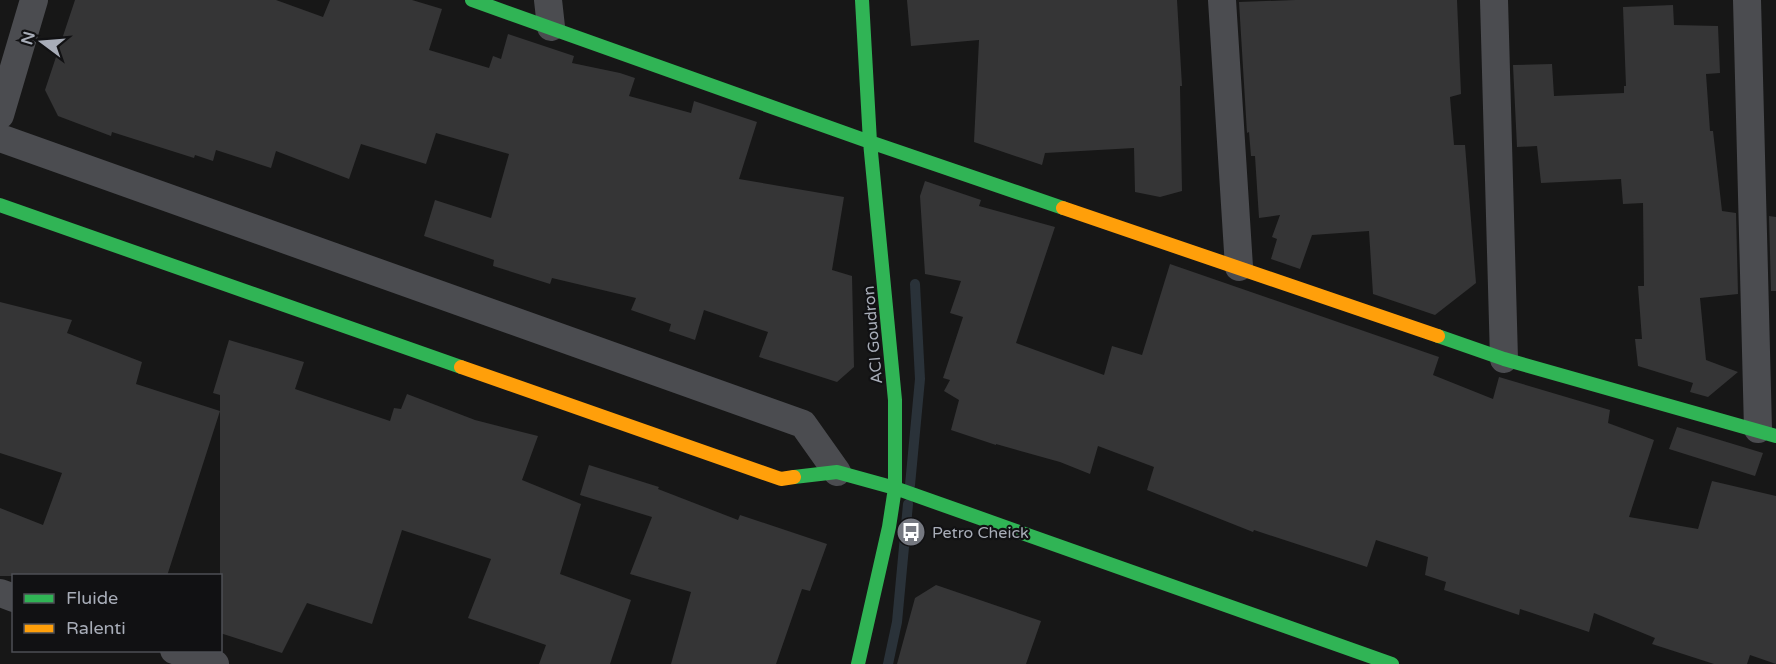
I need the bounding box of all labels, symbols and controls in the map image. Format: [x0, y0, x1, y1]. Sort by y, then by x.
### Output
north arrow [12, 12, 72, 72]
text: N [17, 29, 40, 47]
street label: ACI Goudron [859, 285, 887, 385]
bus stop icon: Petro Cheick [895, 516, 927, 548]
place label: Petro Cheick [932, 523, 1029, 543]
legend [12, 574, 222, 652]
text: Fluide [66, 587, 118, 609]
text: Ralenti [66, 617, 126, 639]

